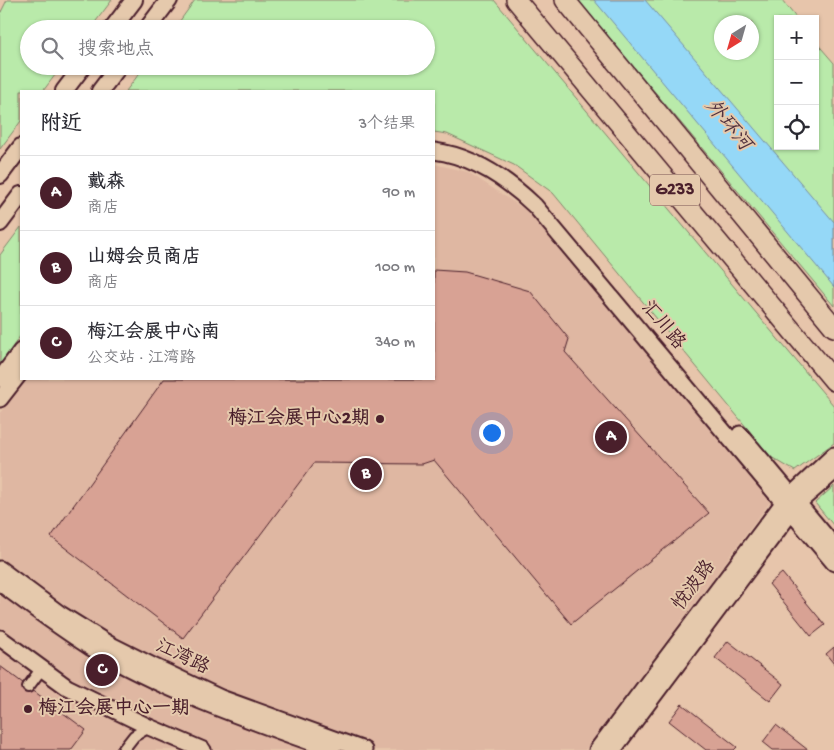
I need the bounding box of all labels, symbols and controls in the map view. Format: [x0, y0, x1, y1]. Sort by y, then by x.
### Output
north arrow [714, 15, 759, 60]
map controls [774, 15, 819, 150]
button: + [774, 15, 819, 60]
search box [20, 20, 435, 75]
icon: search [38, 34, 66, 62]
text: 搜索地点 [78, 39, 154, 62]
button: − [774, 60, 819, 105]
water label: 外环河 [699, 94, 759, 159]
button: locate [774, 105, 819, 150]
text: 附近 [40, 113, 82, 138]
text: 3个结果 [359, 116, 415, 135]
text: 戴森 [87, 172, 125, 195]
road number: G233 [650, 174, 700, 206]
text: A [51, 184, 61, 203]
text: 90 m [383, 184, 415, 203]
text: 商店 [87, 200, 119, 219]
text: 山姆会员商店 [87, 247, 201, 270]
text: B [52, 259, 60, 278]
text: 100 m [375, 259, 415, 278]
text: 商店 [87, 275, 119, 294]
street label: 汇川路 [635, 296, 690, 355]
text: 梅江会展中心南 [87, 322, 220, 345]
text: C [52, 334, 60, 353]
text: 340 m [375, 334, 415, 353]
text: 公交站 · 江湾路 [87, 350, 196, 369]
place label: 梅江会展中心2期 [228, 407, 370, 431]
marker: 梅江会展中心2期 [374, 413, 386, 425]
pin: A [595, 418, 627, 456]
your location [479, 420, 505, 446]
pin: B [350, 455, 382, 493]
street label: 悦波路 [668, 556, 721, 616]
street label: 江湾路 [151, 634, 213, 681]
pin: C [86, 651, 118, 689]
place label: 梅江会展中心一期 [38, 697, 190, 721]
marker: 梅江会展中心一期 [22, 703, 34, 715]

